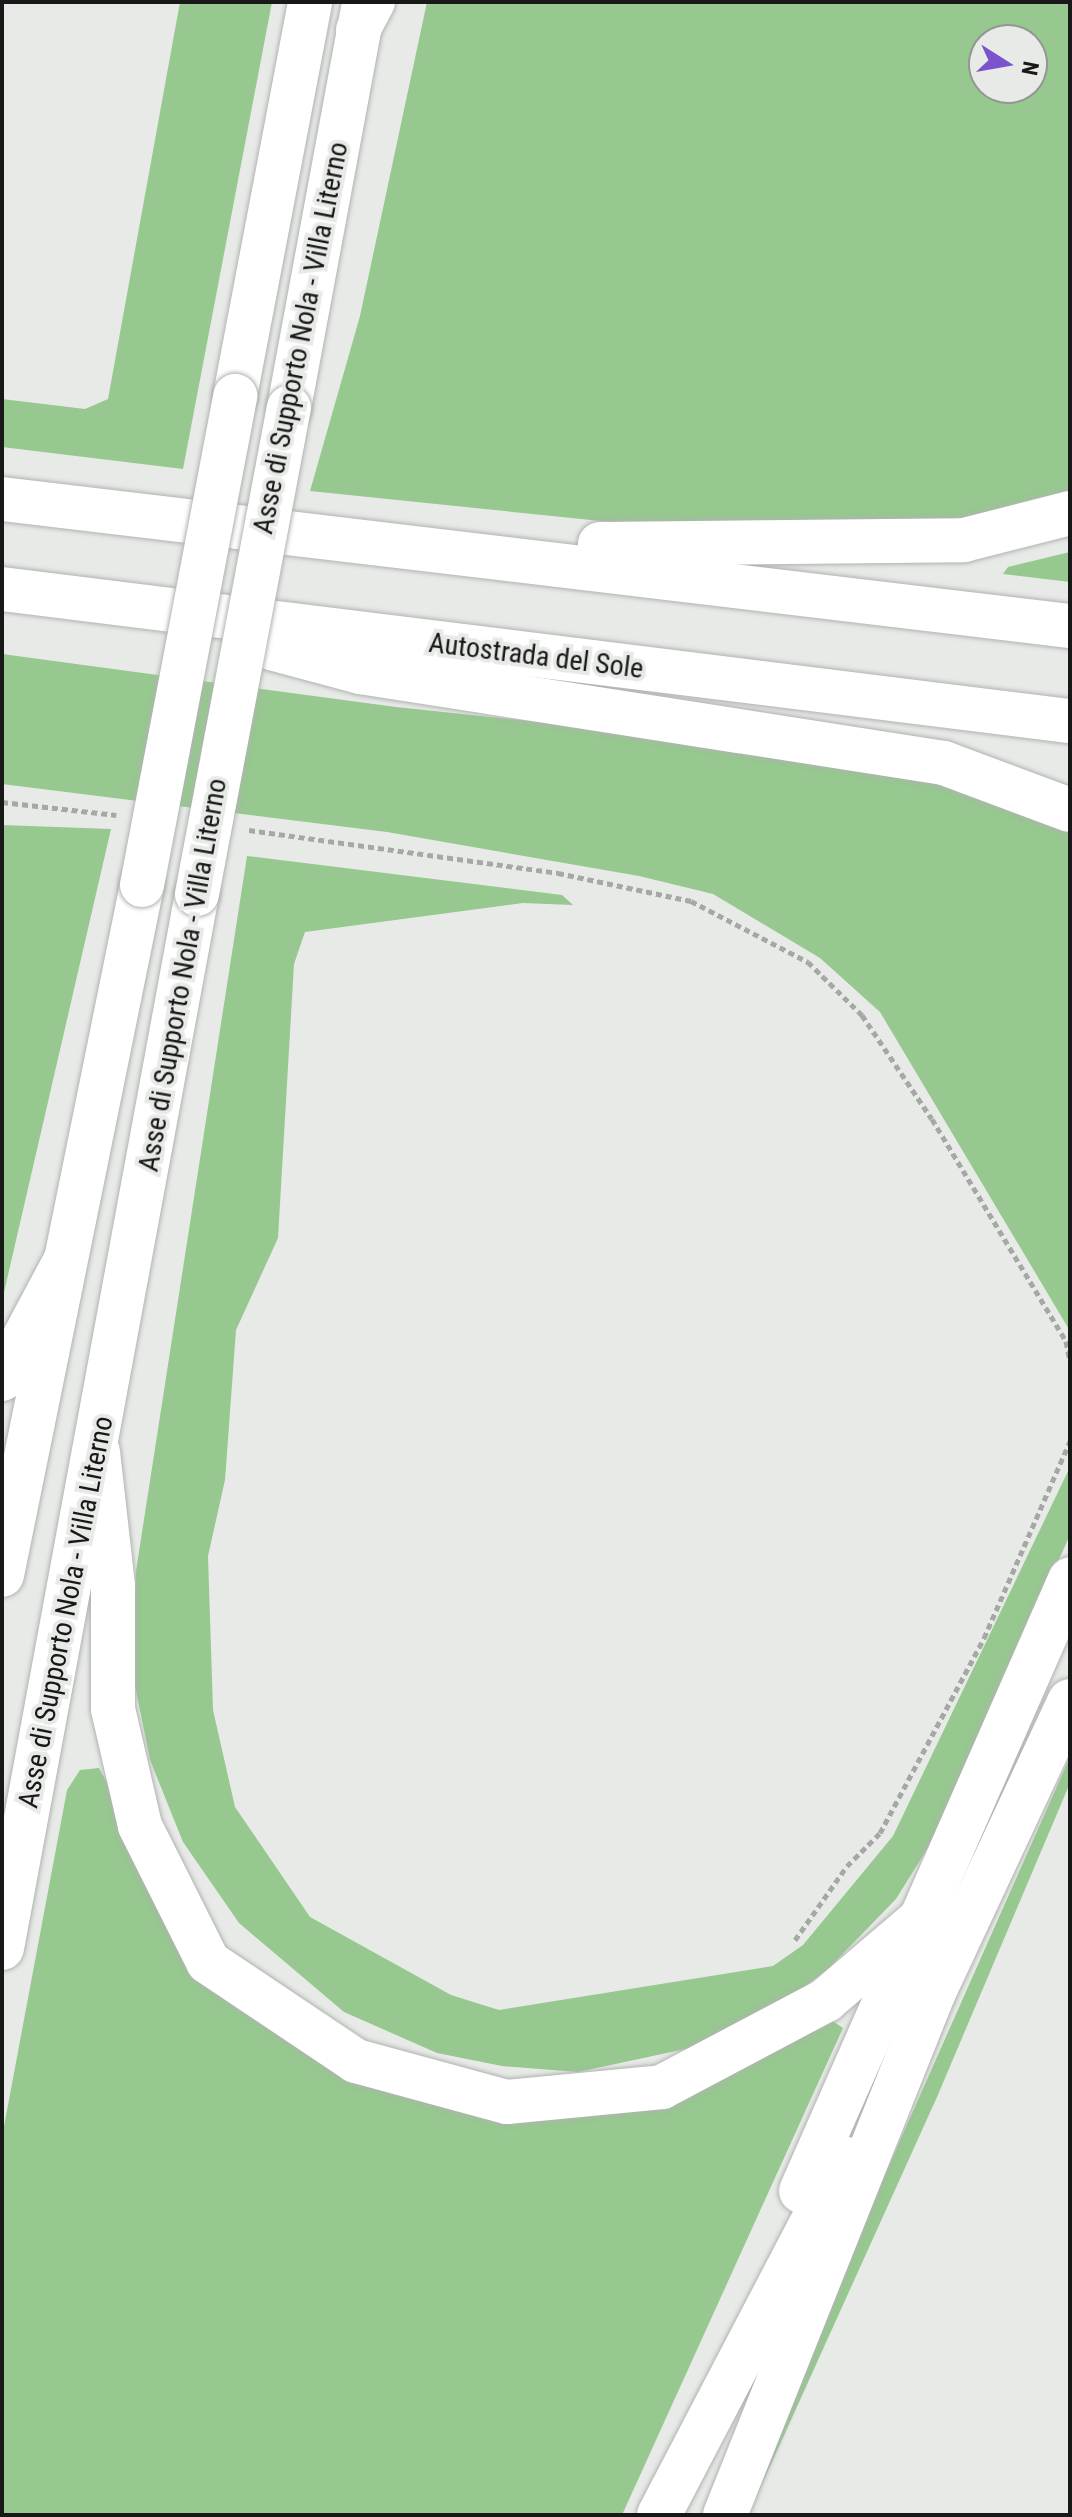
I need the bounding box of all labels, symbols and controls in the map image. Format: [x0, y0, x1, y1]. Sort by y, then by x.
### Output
north arrow [968, 24, 1048, 104]
text: N [1017, 59, 1044, 77]
street label: Asse di Supporto Nola - Villa Literno [246, 139, 356, 537]
street label: Autostrada del Sole [427, 626, 645, 686]
street label: Asse di Supporto Nola - Villa Literno [132, 776, 234, 1174]
street label: Asse di Supporto Nola - Villa Literno [11, 1413, 121, 1811]

